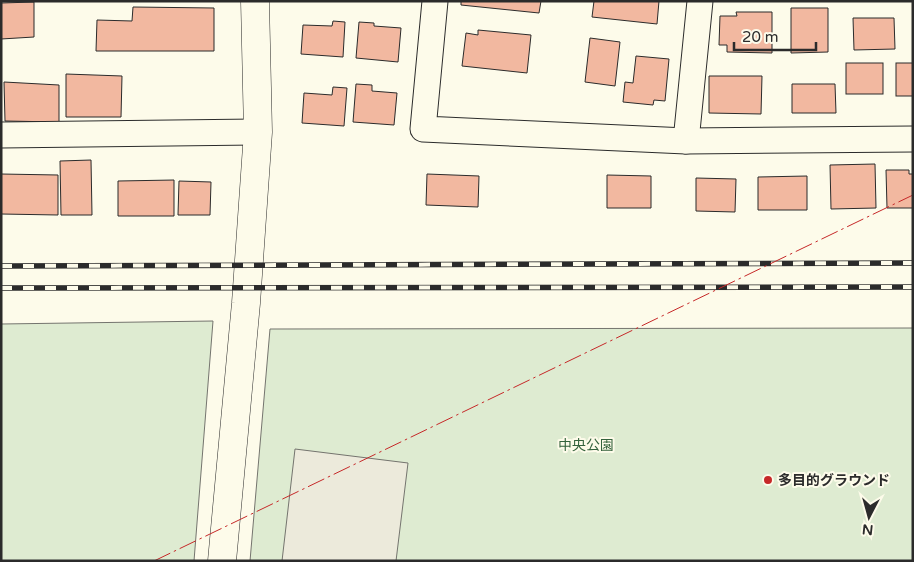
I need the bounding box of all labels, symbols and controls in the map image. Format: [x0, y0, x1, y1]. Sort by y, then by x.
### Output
scale bar [734, 20, 816, 52]
text: 20 m [742, 28, 779, 46]
park label: 中央公園 [558, 437, 614, 454]
place label: 多目的グラウンド [778, 472, 890, 489]
marker: 多目的グラウンド [762, 474, 774, 486]
north arrow [844, 492, 894, 542]
text: N [861, 520, 874, 538]

